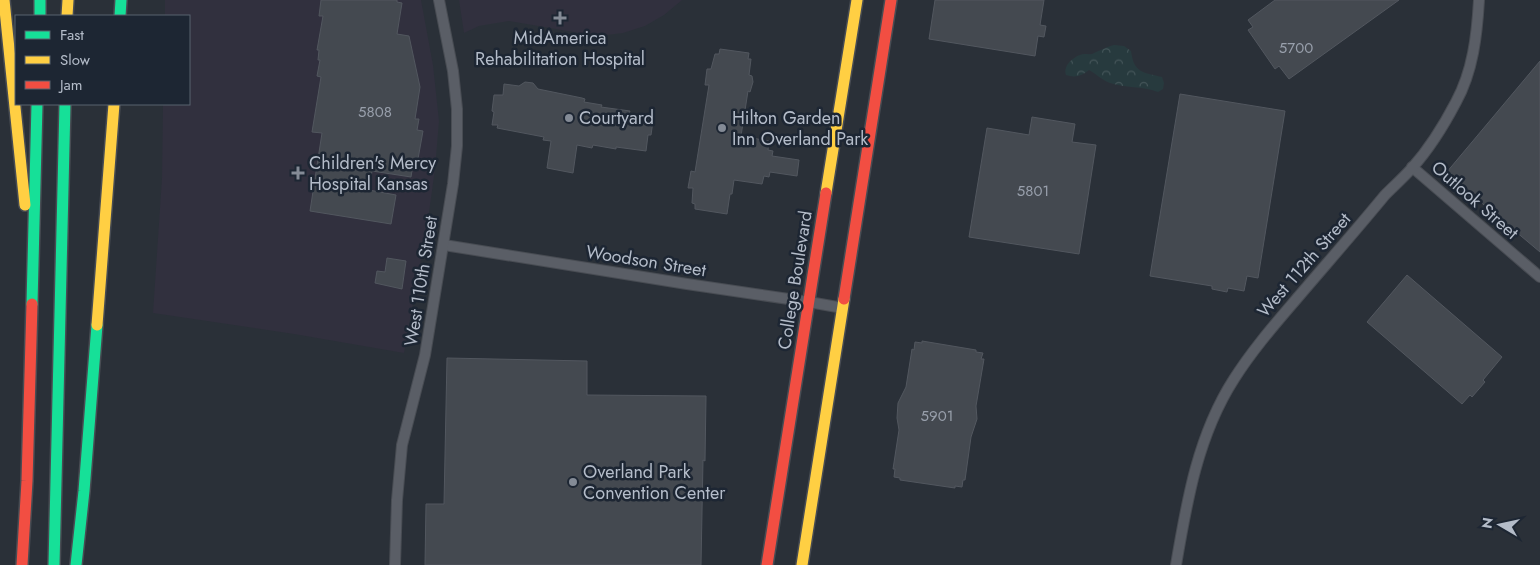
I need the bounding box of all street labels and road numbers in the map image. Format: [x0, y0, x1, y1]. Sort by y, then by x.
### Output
street label: Outlook Street [1426, 155, 1525, 246]
street label: West 112th Street [1251, 206, 1357, 323]
street label: College Boulevard [771, 209, 819, 351]
street label: West 110th Street [398, 213, 444, 348]
street label: Woodson Street [584, 239, 709, 283]

